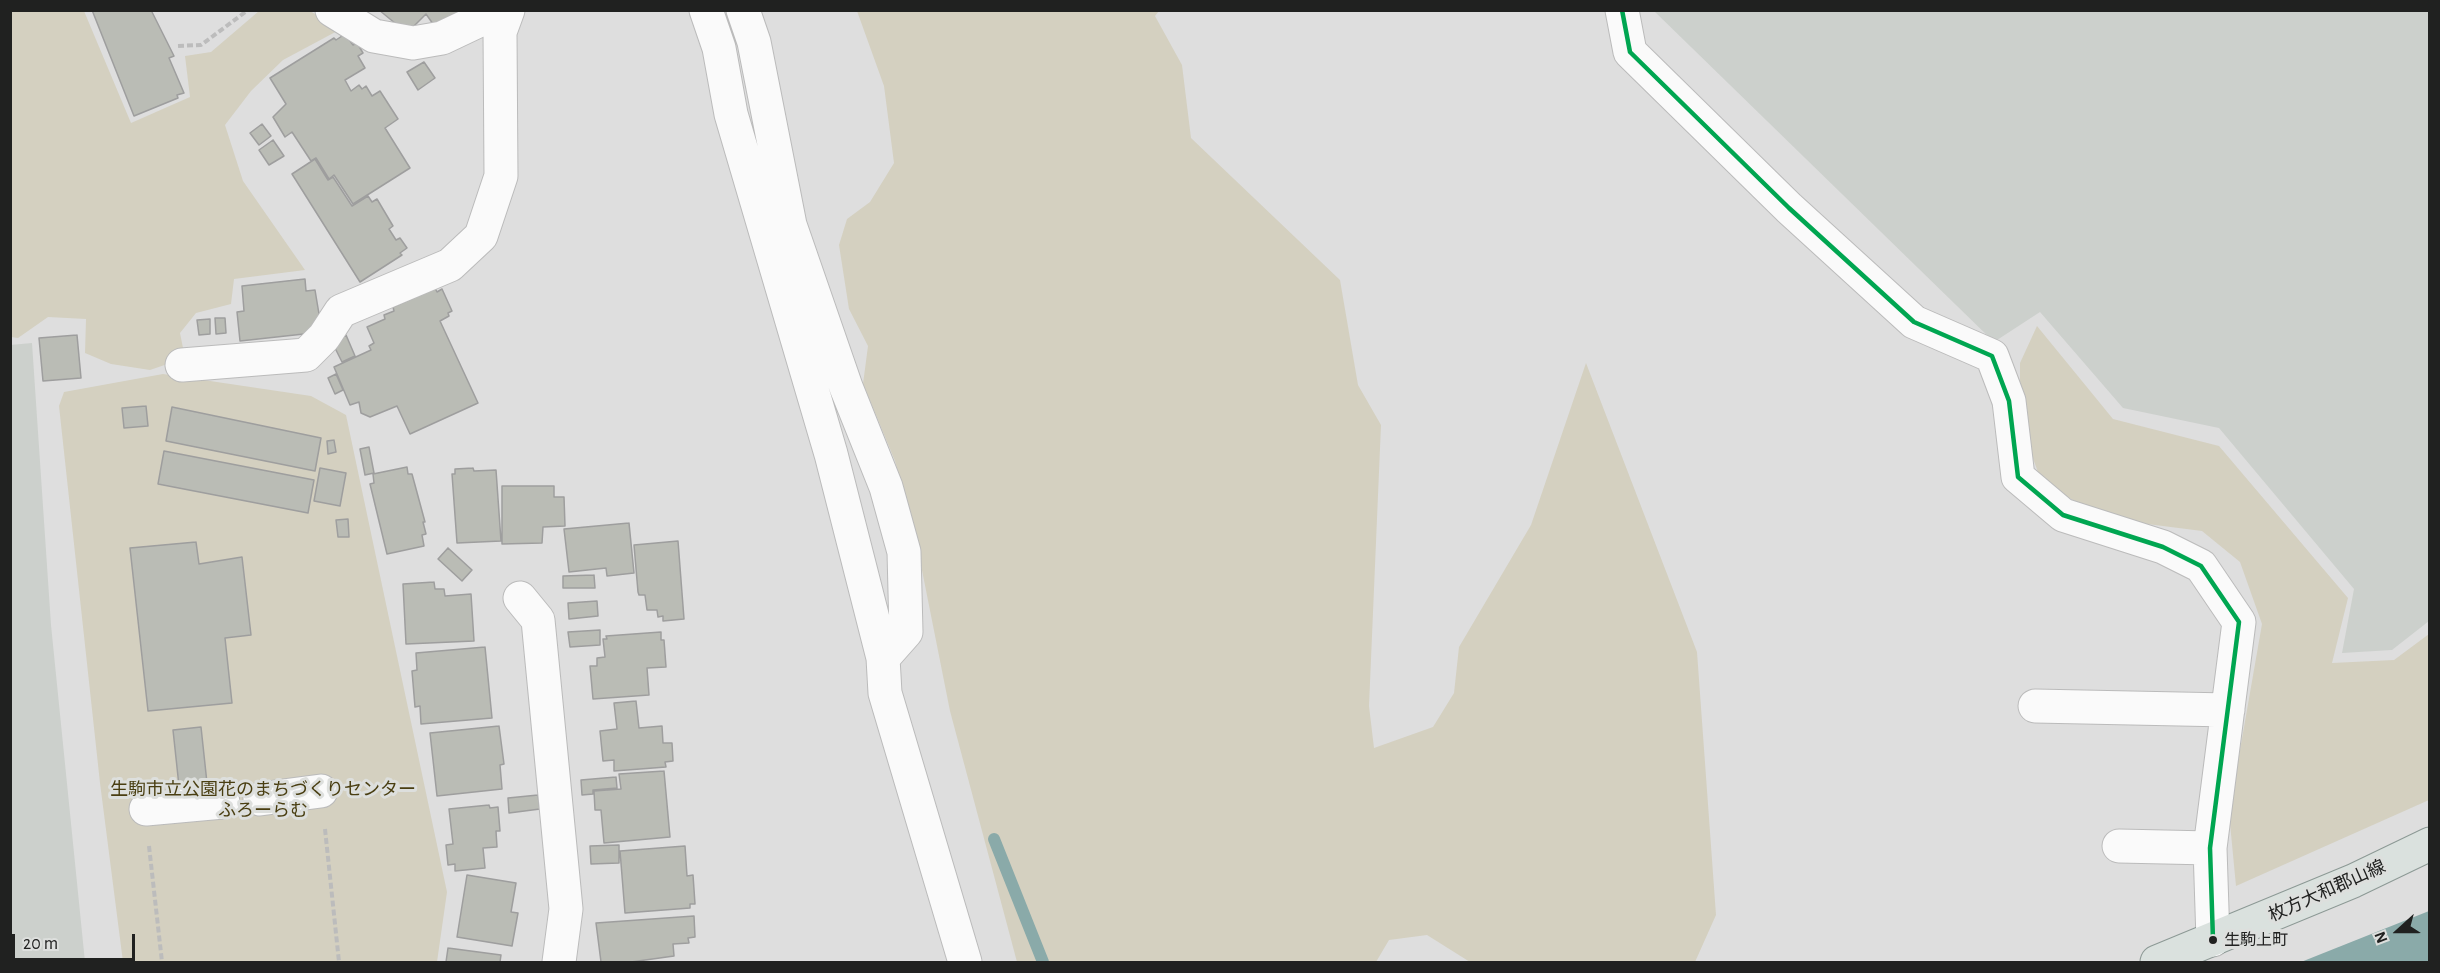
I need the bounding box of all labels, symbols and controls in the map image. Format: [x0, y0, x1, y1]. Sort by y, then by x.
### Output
park label: 生駒市立公園花のまちづくりセンター ふろーらむ [110, 779, 416, 822]
street label: 枚方大和郡山線 [2265, 856, 2389, 926]
north arrow [2368, 901, 2428, 961]
scale bar [15, 922, 138, 960]
text: N [2372, 929, 2391, 946]
place label: 生駒上町 [2224, 930, 2288, 950]
marker: 生駒上町 [2207, 934, 2219, 946]
text: 20 m [23, 935, 58, 953]

